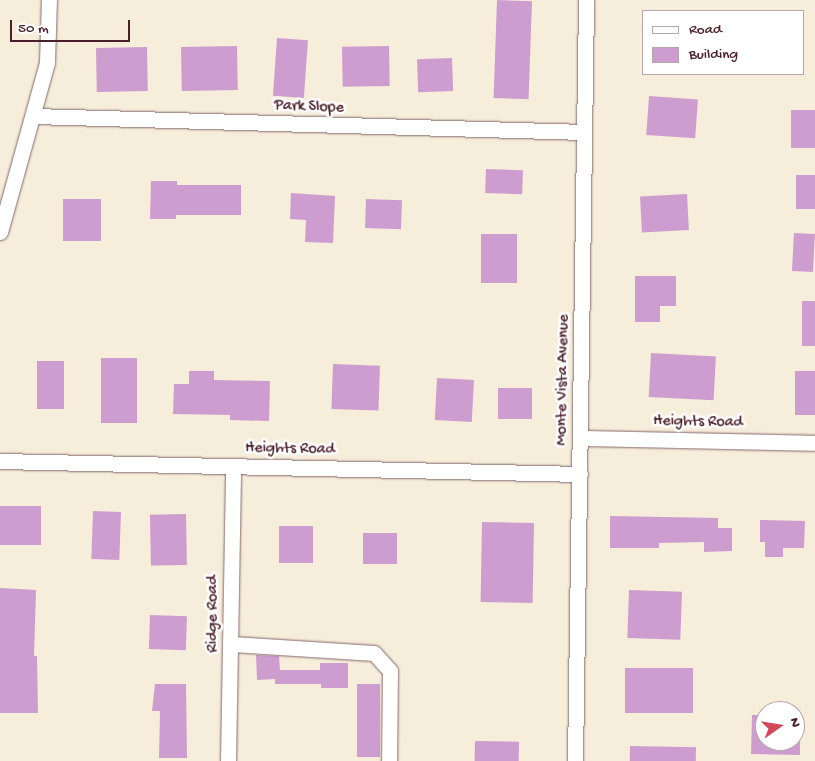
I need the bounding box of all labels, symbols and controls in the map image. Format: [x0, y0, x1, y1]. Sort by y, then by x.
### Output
scale bar [12, 10, 132, 42]
legend [642, 10, 805, 75]
text: 50 m [18, 20, 49, 38]
text: Road [689, 21, 722, 39]
text: Building [689, 46, 738, 64]
street label: Park Slope [274, 97, 344, 119]
street label: Monte Vista Avenue [553, 314, 575, 446]
street label: Heights Road [653, 413, 743, 433]
street label: Heights Road [245, 440, 335, 460]
street label: Ridge Road [204, 575, 224, 653]
north arrow [755, 701, 805, 751]
text: N [785, 716, 803, 729]

